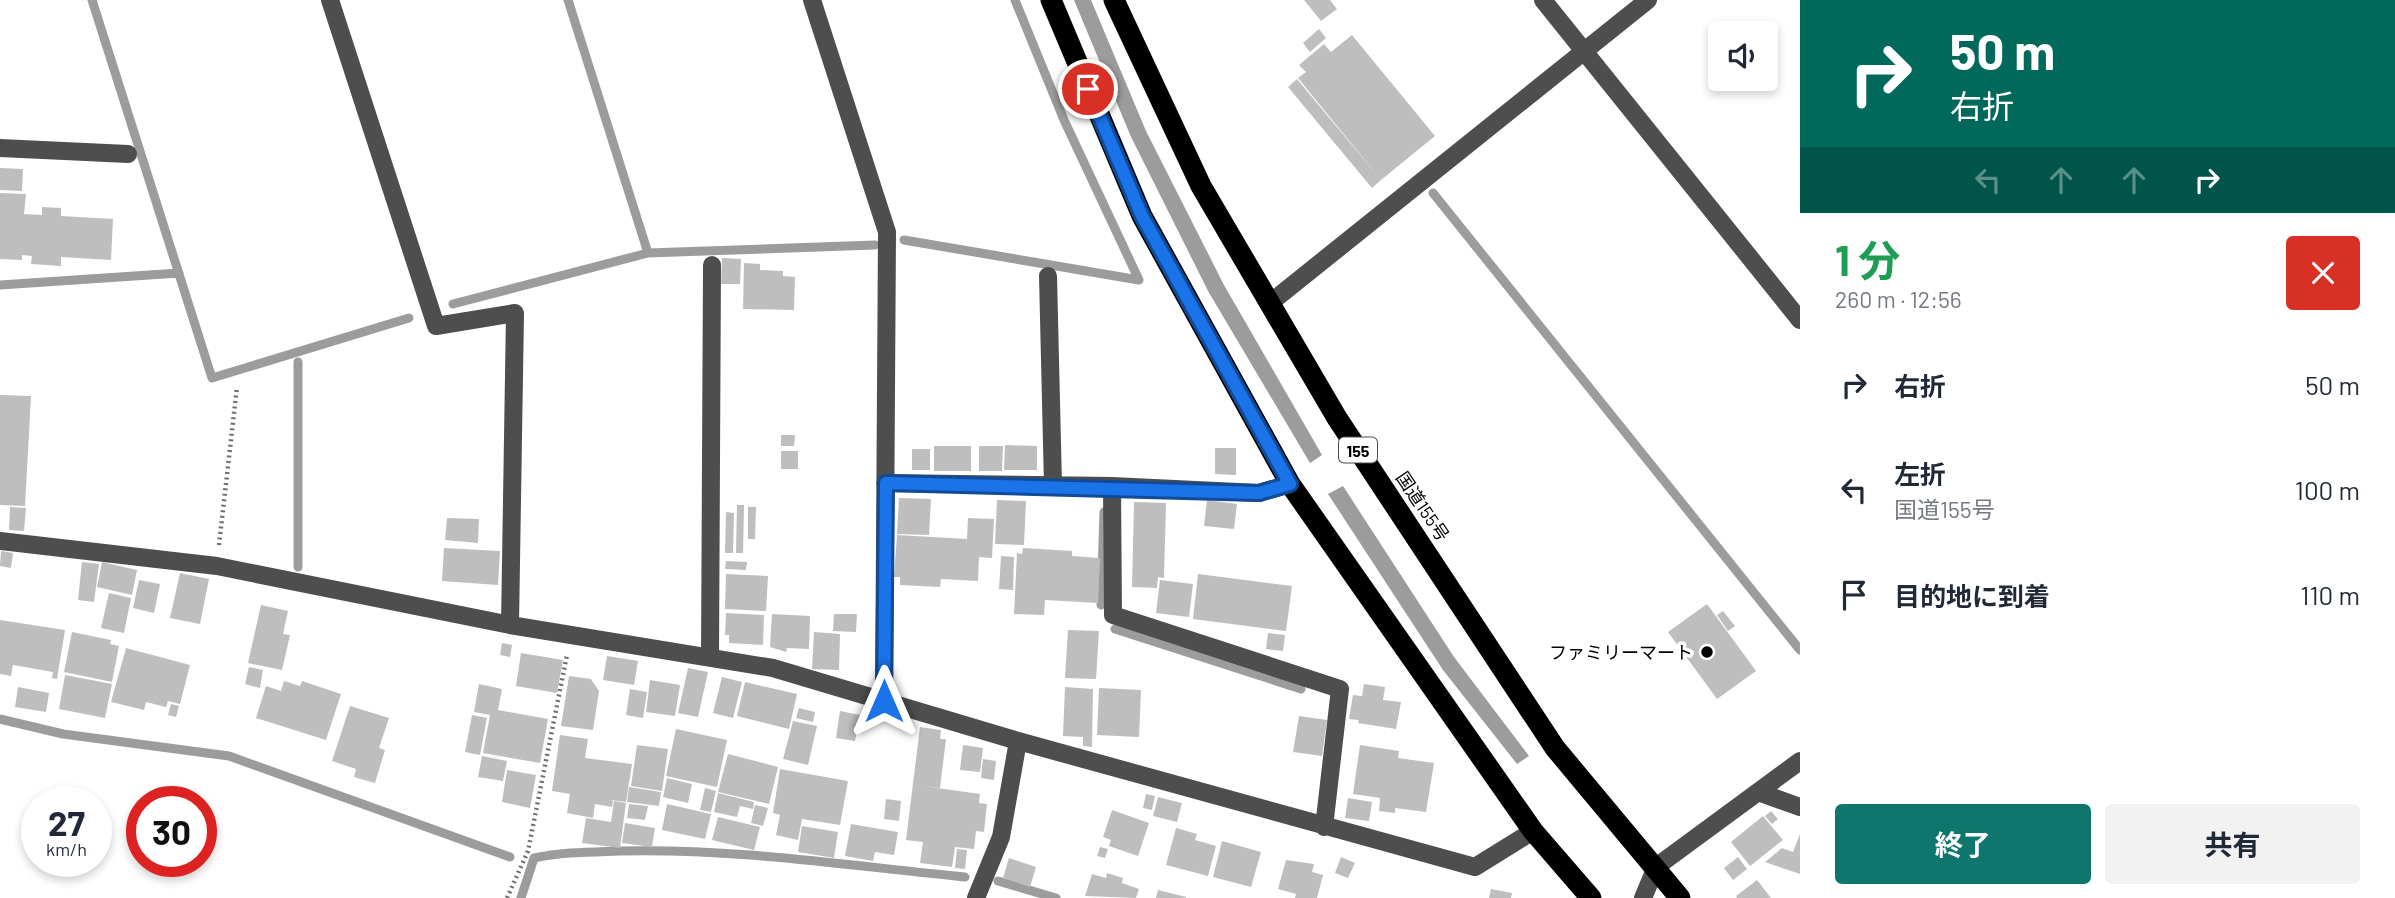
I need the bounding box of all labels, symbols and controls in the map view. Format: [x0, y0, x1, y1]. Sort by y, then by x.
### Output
map controls [1708, 21, 1778, 91]
button: sound [1708, 21, 1778, 91]
text: 50 m [1950, 21, 2055, 80]
icon: right [1835, 28, 1926, 119]
pin [1058, 59, 1118, 119]
icon: arrive [1069, 70, 1107, 108]
text: 右折 [1950, 86, 2014, 124]
icon: left [1969, 161, 2007, 199]
icon: ahead [2042, 161, 2080, 199]
icon: ahead [2115, 161, 2153, 199]
icon: right [2188, 161, 2226, 199]
text: 1 分 [1835, 234, 1900, 284]
button: close [2286, 236, 2360, 310]
text: 260 m · 12:56 [1835, 285, 1962, 313]
icon: right [1835, 366, 1873, 404]
text: 50 m [2305, 369, 2360, 400]
text: 右折 [1894, 370, 1946, 401]
road number: 155 [1339, 438, 1377, 463]
text: 左折 [1894, 458, 1946, 489]
street label: 国道155号 [1392, 467, 1454, 545]
icon: left [1835, 471, 1873, 509]
text: 100 m [2295, 474, 2360, 505]
text: 国道155号 [1894, 495, 1995, 523]
icon: arrive [1835, 576, 1873, 614]
text: 110 m [2300, 579, 2360, 610]
text: 目的地に到着 [1894, 580, 2050, 611]
place label: ファミリーマート [1549, 641, 1693, 663]
marker: ファミリーマート [1699, 644, 1715, 660]
position arrow [847, 664, 921, 738]
speed limit sign: 30 [126, 786, 217, 877]
text: 27 [48, 801, 85, 843]
button: 終了 [1835, 804, 2091, 884]
button: 共有 [2105, 804, 2360, 884]
text: km/h [46, 838, 87, 860]

